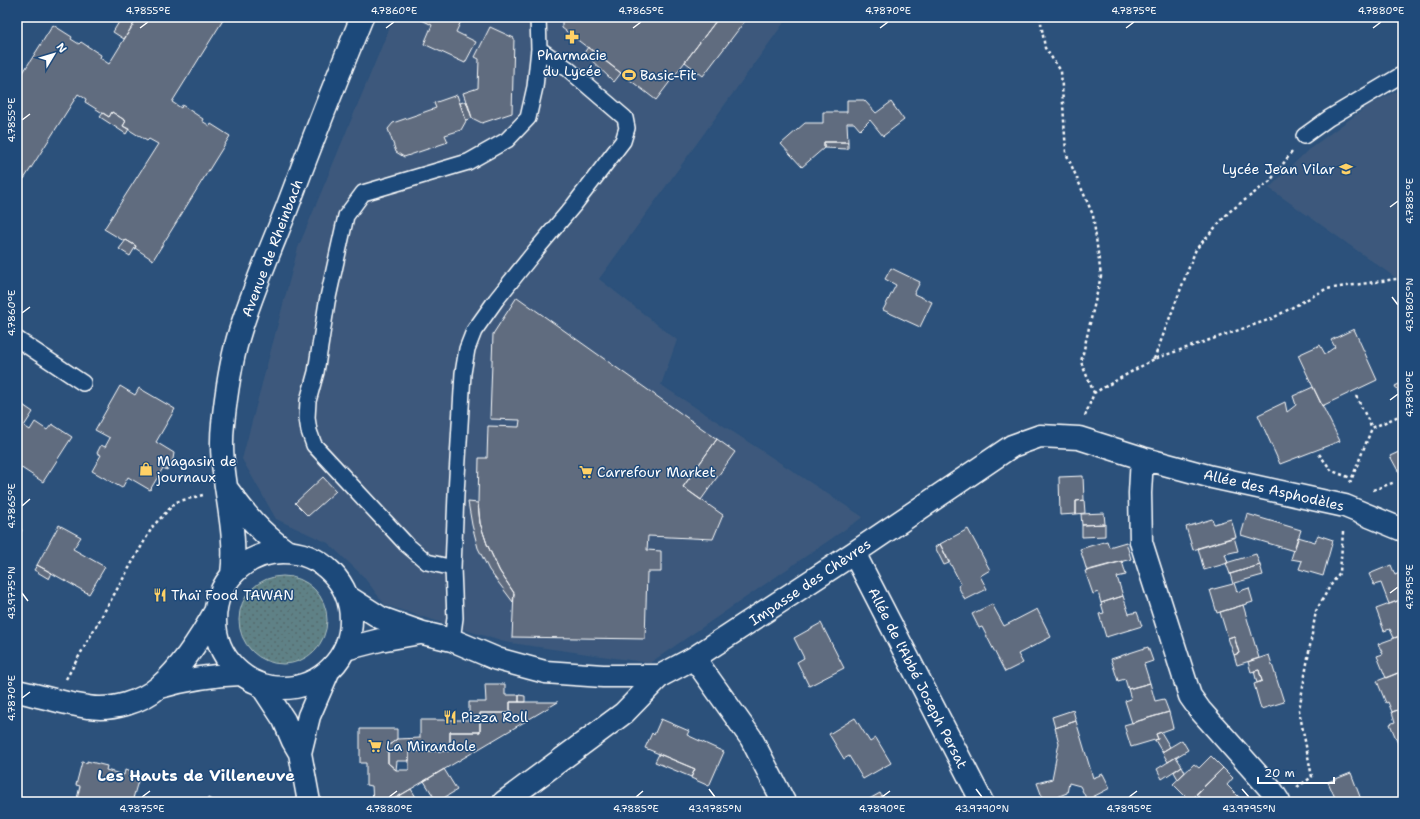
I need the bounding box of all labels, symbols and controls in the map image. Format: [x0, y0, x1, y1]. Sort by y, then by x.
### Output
text: 4.7855°E [126, 4, 170, 17]
text: 4.7860°E [371, 4, 417, 17]
text: 4.7865°E [618, 4, 664, 17]
text: 4.7870°E [865, 4, 911, 17]
text: 4.7875°E [1111, 4, 1157, 17]
text: 4.7880°E [1358, 4, 1404, 17]
pharmacy icon: Pharmacie du Lycée [564, 29, 580, 45]
north arrow [34, 34, 74, 74]
text: N [53, 40, 70, 56]
place label: Pharmacie du Lycée [537, 46, 607, 80]
place label: Basic-Fit [640, 66, 697, 84]
sports icon: Basic-Fit [621, 67, 637, 83]
text: 4.7855°E [5, 98, 18, 142]
place label: Lycée Jean Vilar [1222, 160, 1335, 178]
school or university icon: Lycée Jean Vilar [1338, 161, 1354, 177]
street label: Avenue de Rheinbach [237, 177, 307, 319]
text: 4.7885°E [1403, 178, 1416, 224]
text: 43.9805°N [1403, 278, 1416, 332]
text: 4.7860°E [5, 290, 18, 336]
text: 4.7890°E [1403, 371, 1416, 417]
place label: Magasin de journaux [156, 452, 237, 486]
shop icon: Magasin de journaux [138, 461, 154, 477]
place label: Carrefour Market [597, 463, 716, 481]
supermarket icon: Carrefour Market [578, 464, 594, 480]
street label: Allée des Asphodèles [1202, 465, 1346, 515]
text: 4.7865°E [5, 483, 18, 529]
street label: Impasse des Chèvres [746, 535, 874, 629]
text: 4.7895°E [1403, 564, 1416, 610]
text: 43.9775°N [5, 566, 18, 620]
street label: Allée de l'Abbé Joseph Persat [864, 585, 972, 771]
place label: Thaï Food TAWAN [171, 586, 294, 604]
restaurant icon: Thaï Food TAWAN [152, 587, 168, 603]
text: 4.7870°E [5, 675, 18, 721]
place label: Pizza Roll [461, 708, 529, 726]
restaurant icon: Pizza Roll [442, 709, 458, 725]
place label: La Mirandole [386, 737, 476, 755]
supermarket icon: La Mirandole [367, 738, 383, 754]
scale bar [1258, 759, 1334, 785]
district label: Les Hauts de Villeneuve [97, 765, 295, 786]
text: 20 m [1264, 765, 1295, 781]
text: 4.7875°E [119, 802, 165, 815]
text: 4.7880°E [366, 802, 412, 815]
text: 4.7885°E [613, 802, 659, 815]
text: 43.9785°N [688, 802, 742, 815]
text: 4.7890°E [859, 802, 905, 815]
text: 43.9790°N [955, 802, 1009, 815]
text: 4.7895°E [1106, 802, 1152, 815]
text: 43.9795°N [1222, 802, 1276, 815]

